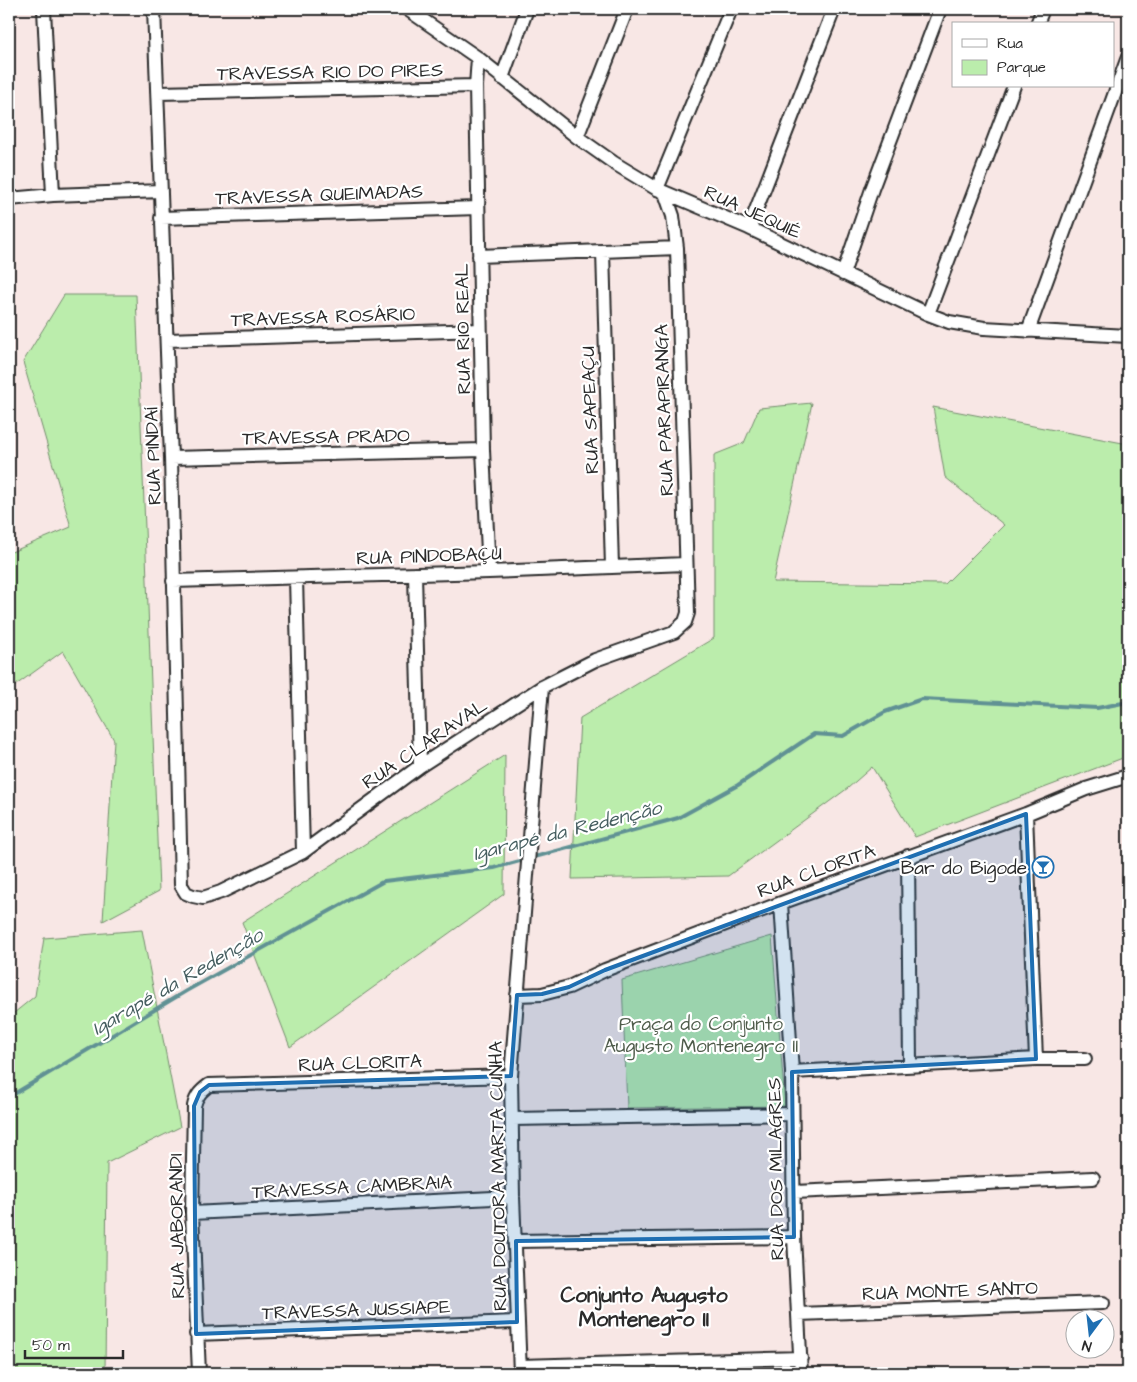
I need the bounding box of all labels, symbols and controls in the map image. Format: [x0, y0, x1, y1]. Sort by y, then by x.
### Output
legend [952, 22, 1114, 88]
text: Rua [997, 33, 1023, 54]
street label: TRAVESSA RIO DO PIRES [217, 57, 443, 88]
text: Parque [997, 57, 1046, 78]
street label: TRAVESSA QUEIMADAS [215, 178, 423, 213]
street label: RUA JEQUIÉ [700, 179, 805, 246]
street label: RUA RIO REAL [449, 263, 478, 395]
street label: TRAVESSA ROSÁRIO [230, 301, 416, 334]
street label: RUA PARAPIRANGA [648, 324, 681, 496]
street label: RUA SAPEAÇU [575, 345, 606, 474]
street label: RUA PINDAÍ [138, 406, 169, 506]
street label: TRAVESSA PRADO [242, 423, 410, 452]
street label: RUA PINDOBAÇU [356, 540, 502, 573]
street label: RUA CLARAVAL [357, 692, 493, 796]
water label: Igarapé da Redenção [470, 794, 666, 869]
street label: RUA CLORITA [754, 838, 879, 905]
place label: Bar do Bigode [901, 855, 1027, 883]
bar icon: Bar do Bigode [1031, 855, 1055, 879]
water label: Igarapé da Redenção [87, 921, 270, 1043]
park label: Praça do Conjunto Augusto Montenegro II [604, 1011, 798, 1061]
street label: RUA DOUTORA MARTA CUNHA [483, 1041, 514, 1311]
street label: RUA CLORITA [298, 1048, 422, 1079]
street label: RUA DOS MILAGRES [761, 1077, 792, 1261]
street label: RUA JABORANDI [163, 1153, 192, 1299]
street label: TRAVESSA CAMBRAIA [251, 1169, 453, 1206]
street label: RUA MONTE SANTO [862, 1275, 1039, 1308]
district label: Conjunto Augusto Montenegro II [560, 1281, 728, 1336]
street label: TRAVESSA JUSSIAPE [261, 1294, 451, 1327]
north arrow [1064, 1310, 1114, 1360]
scale bar [25, 1327, 122, 1359]
text: 50 m [32, 1335, 70, 1356]
text: N [1080, 1335, 1094, 1356]

